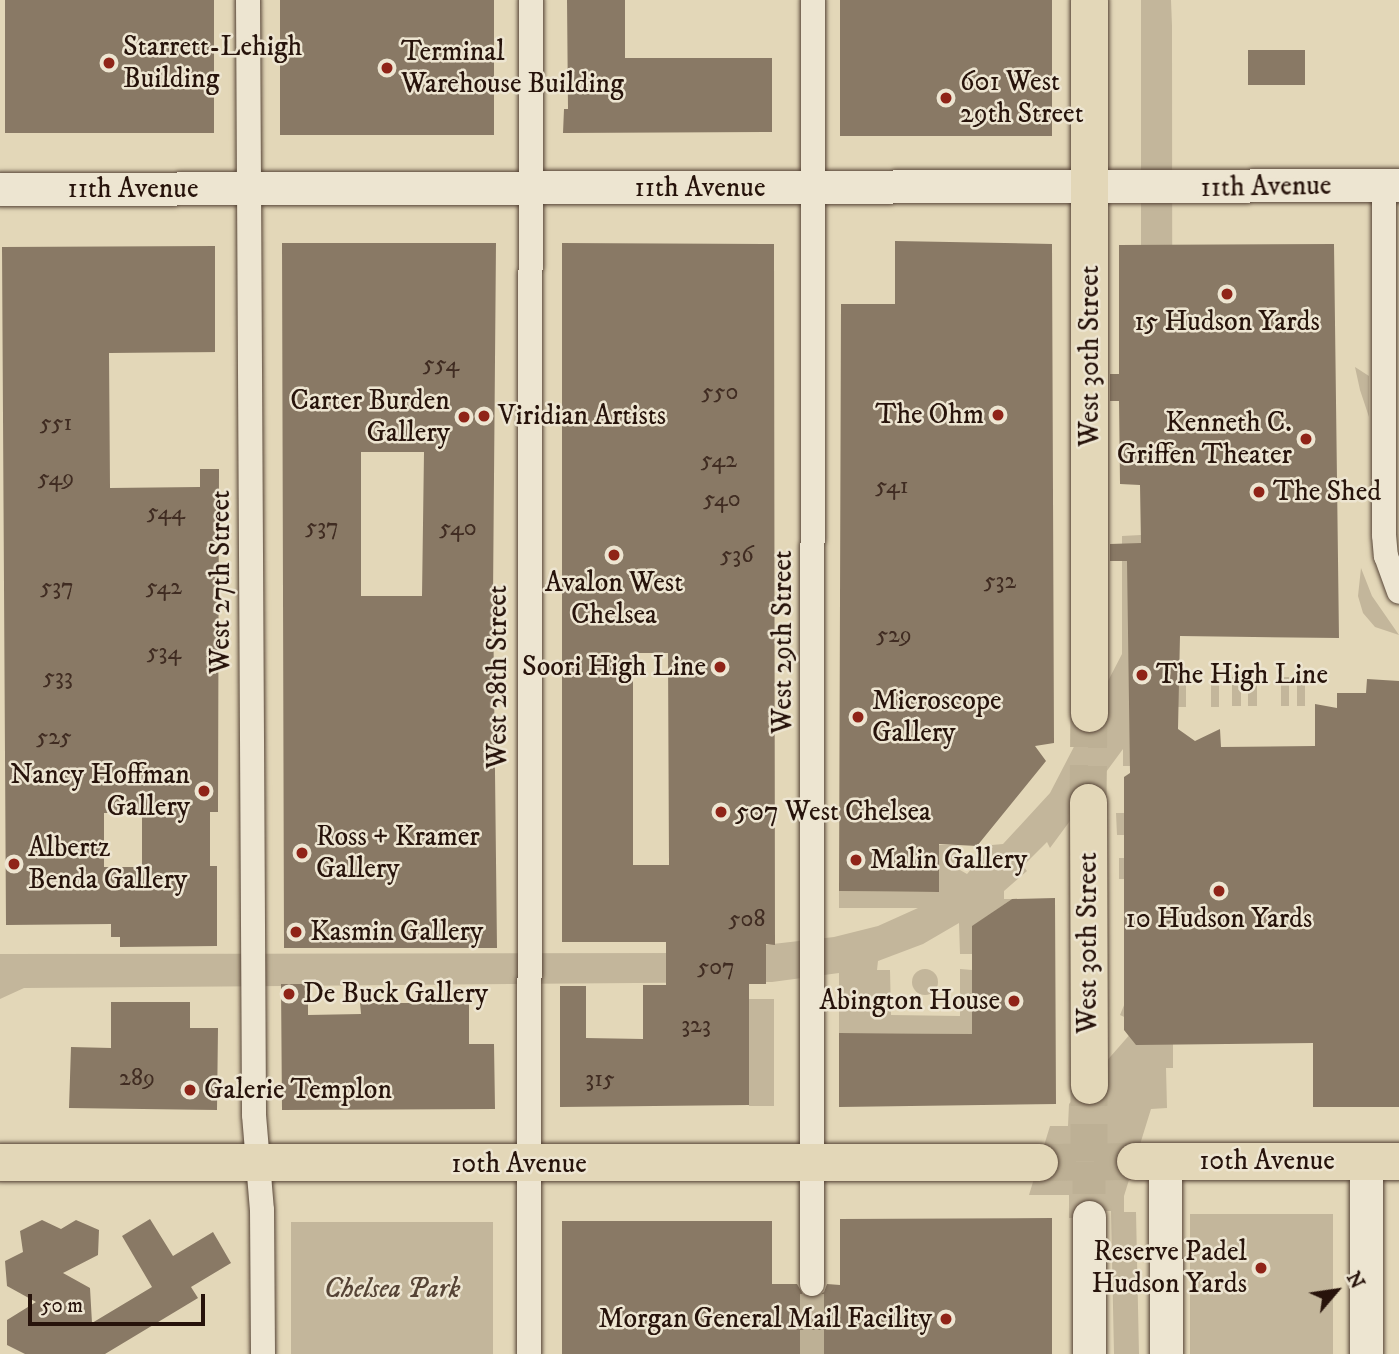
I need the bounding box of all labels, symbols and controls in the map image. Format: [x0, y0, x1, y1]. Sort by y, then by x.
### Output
place label: Starrett-Lehigh Building [123, 30, 302, 96]
place label: Terminal Warehouse Building [401, 35, 624, 101]
marker: Starrett-Lehigh Building [101, 55, 117, 71]
marker: Terminal Warehouse Building [379, 60, 395, 76]
place label: 601 West 29th Street [960, 65, 1084, 131]
marker: 601 West 29th Street [938, 90, 954, 106]
street label: 11th Avenue [1200, 169, 1332, 205]
street label: 11th Avenue [635, 171, 765, 205]
street label: 11th Avenue [68, 172, 198, 206]
street label: West 30th Street [1073, 265, 1107, 447]
marker: 15 Hudson Yards [1219, 286, 1235, 302]
place label: 15 Hudson Yards [1134, 305, 1320, 339]
house number: 554 [423, 351, 459, 379]
house number: 550 [702, 379, 738, 407]
place label: Carter Burden Gallery [290, 384, 450, 450]
place label: The Ohm [875, 398, 984, 432]
place label: Viridian Artists [498, 399, 666, 433]
place label: Kenneth C. Griffen Theater [1117, 406, 1292, 472]
marker: The Ohm [990, 407, 1006, 423]
marker: Viridian Artists [476, 408, 492, 424]
marker: Carter Burden Gallery [456, 409, 472, 425]
house number: 551 [40, 410, 72, 438]
marker: Kenneth C. Griffen Theater [1298, 431, 1314, 447]
house number: 542 [701, 447, 737, 475]
house number: 549 [38, 465, 74, 493]
house number: 541 [875, 473, 909, 501]
place label: The Shed [1273, 475, 1381, 509]
marker: The Shed [1251, 484, 1267, 500]
house number: 540 [703, 486, 741, 514]
street label: West 27th Street [204, 490, 238, 674]
house number: 544 [147, 499, 185, 527]
house number: 537 [305, 514, 339, 542]
house number: 540 [439, 515, 477, 543]
house number: 536 [720, 542, 754, 570]
marker: Avalon West Chelsea [606, 547, 622, 563]
street label: West 29th Street [766, 550, 800, 734]
place label: Avalon West Chelsea [545, 566, 683, 632]
house number: 532 [984, 568, 1016, 596]
house number: 537 [40, 574, 74, 602]
house number: 542 [146, 574, 182, 602]
street label: West 28th Street [481, 585, 515, 769]
house number: 529 [876, 622, 912, 650]
house number: 534 [147, 639, 181, 667]
place label: Soori High Line [522, 650, 706, 684]
place label: The High Line [1156, 658, 1328, 692]
marker: Soori High Line [712, 659, 728, 675]
house number: 533 [43, 664, 73, 692]
marker: The High Line [1134, 667, 1150, 683]
place label: Microscope Gallery [872, 684, 1002, 750]
marker: Microscope Gallery [850, 709, 866, 725]
house number: 525 [36, 724, 72, 752]
place label: Nancy Hoffman Gallery [10, 758, 190, 824]
marker: Nancy Hoffman Gallery [196, 783, 212, 799]
place label: 507 West Chelsea [735, 795, 931, 829]
marker: 507 West Chelsea [713, 804, 729, 820]
place label: Ross + Kramer Gallery [316, 820, 480, 886]
place label: Albertz Benda Gallery [28, 831, 187, 897]
place label: Malin Gallery [870, 843, 1027, 877]
marker: Ross + Kramer Gallery [294, 845, 310, 861]
marker: Malin Gallery [848, 852, 864, 868]
street label: West 30th Street [1071, 852, 1105, 1034]
marker: Albertz Benda Gallery [6, 856, 22, 872]
marker: 10 Hudson Yards [1211, 883, 1227, 899]
place label: 10 Hudson Yards [1126, 902, 1312, 936]
house number: 508 [729, 906, 765, 934]
place label: Kasmin Gallery [310, 915, 483, 949]
marker: Kasmin Gallery [288, 924, 304, 940]
house number: 507 [697, 954, 735, 982]
place label: De Buck Gallery [303, 977, 488, 1011]
place label: Abington House [819, 984, 1000, 1018]
marker: De Buck Gallery [281, 986, 297, 1002]
marker: Abington House [1006, 993, 1022, 1009]
house number: 323 [681, 1012, 711, 1040]
house number: 289 [119, 1065, 155, 1093]
house number: 315 [585, 1066, 615, 1094]
place label: Galerie Templon [204, 1073, 392, 1107]
marker: Galerie Templon [182, 1082, 198, 1098]
street label: 10th Avenue [1199, 1144, 1335, 1178]
street label: 10th Avenue [451, 1147, 587, 1181]
place label: Reserve Padel Hudson Yards [1091, 1235, 1247, 1301]
north arrow [1301, 1256, 1371, 1326]
marker: Reserve Padel Hudson Yards [1253, 1260, 1269, 1276]
text: N [1341, 1268, 1369, 1293]
park label: Chelsea Park [324, 1272, 460, 1306]
scale bar [32, 1280, 208, 1324]
text: 50 m [41, 1293, 83, 1319]
place label: Morgan General Mail Facility [598, 1302, 932, 1336]
marker: Morgan General Mail Facility [938, 1311, 954, 1327]

